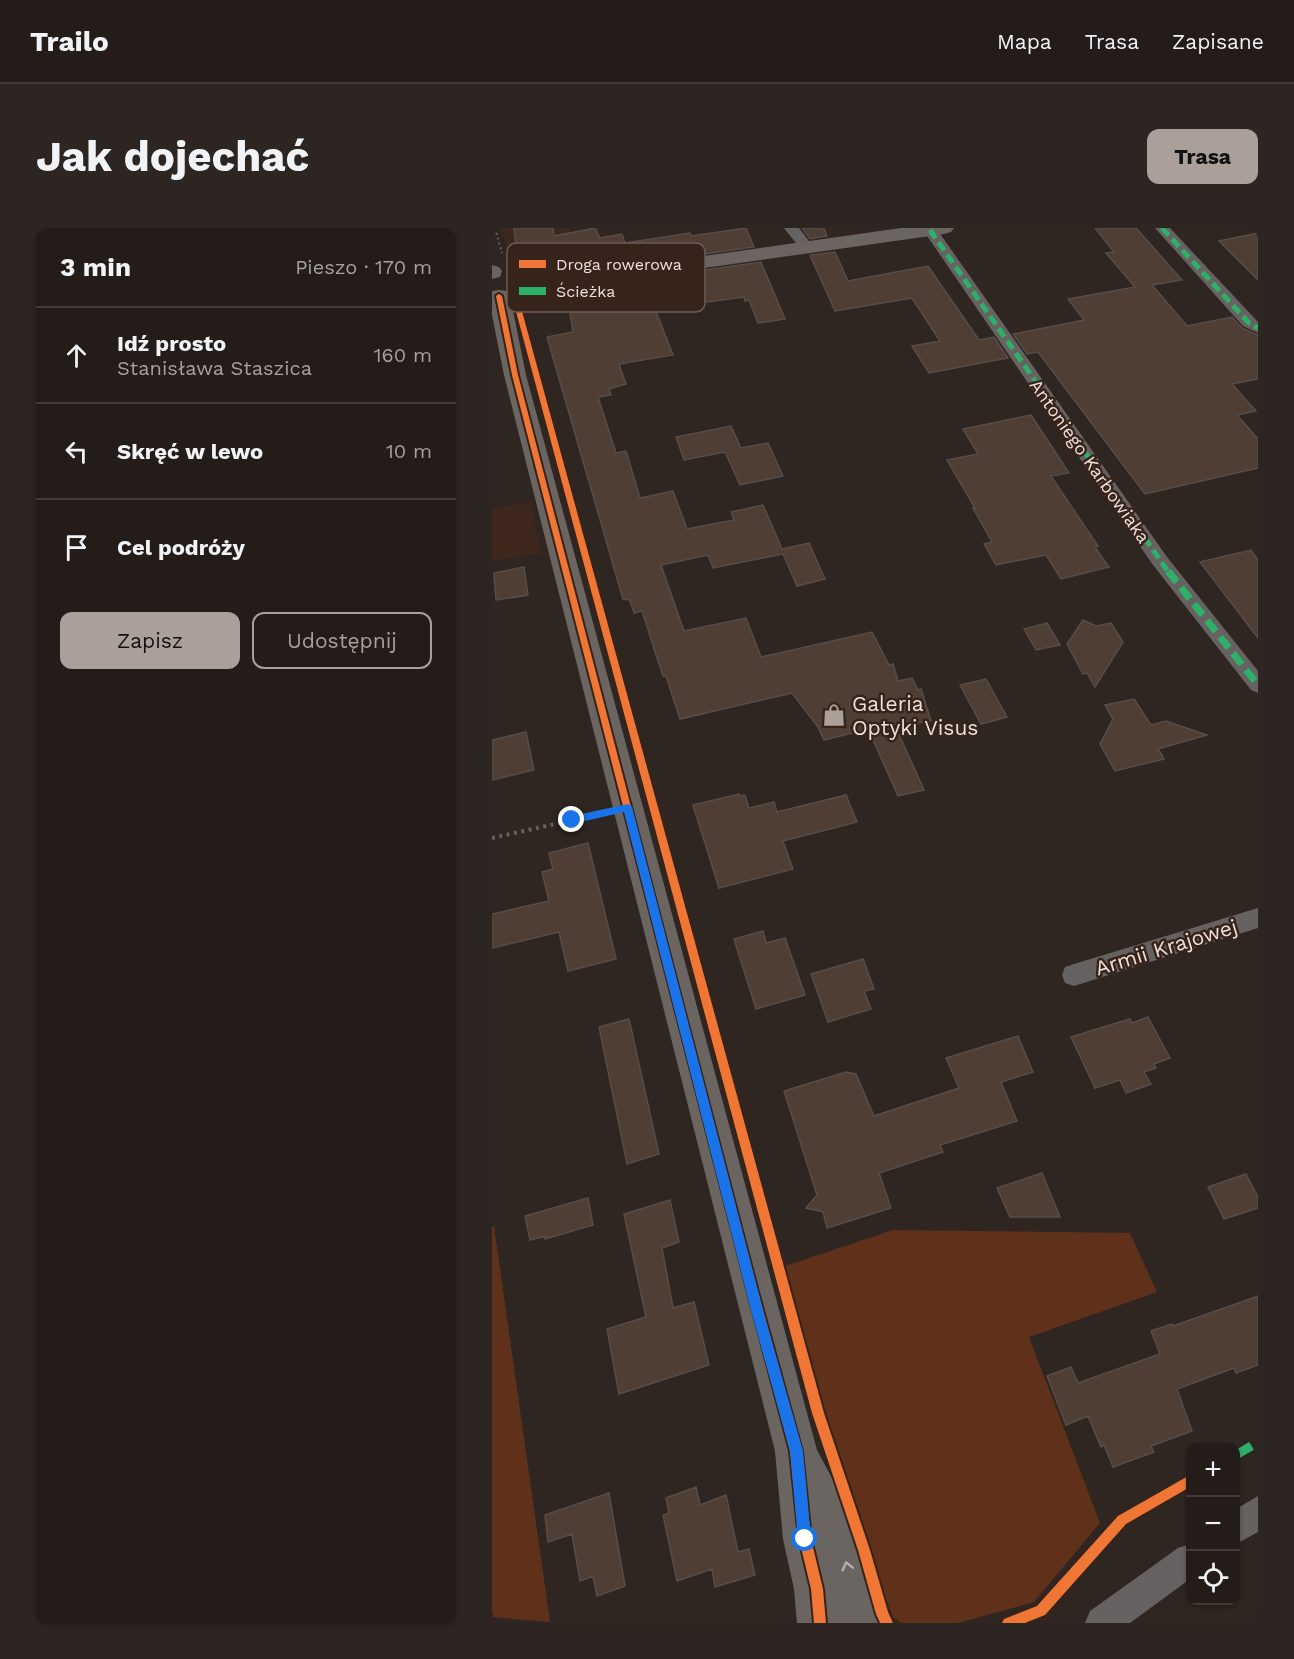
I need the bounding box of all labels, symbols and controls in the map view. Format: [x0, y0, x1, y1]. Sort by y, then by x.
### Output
text: Trailo [30, 25, 109, 58]
text: Mapa [997, 29, 1052, 54]
text: Trasa [1085, 29, 1139, 54]
text: Zapisane [1172, 29, 1264, 54]
button: Trasa [1147, 129, 1258, 184]
text: Jak dojechać [36, 132, 309, 181]
legend [507, 243, 705, 312]
text: 3 min [60, 252, 131, 282]
text: Pieszo · 170 m [295, 255, 432, 279]
text: Droga rowerowa [556, 255, 682, 274]
text: Ścieżka [556, 282, 615, 301]
text: Idź prosto [117, 331, 226, 356]
icon: ahead [60, 339, 93, 372]
text: 160 m [374, 343, 432, 367]
text: Stanisława Staszica [117, 356, 312, 380]
street label: Antoniego Karbowiaka [1025, 375, 1155, 547]
icon: left [60, 435, 93, 468]
text: Skręć w lewo [117, 439, 263, 464]
text: 10 m [386, 439, 432, 463]
icon: arrive [60, 531, 93, 564]
text: Cel podróży [117, 535, 245, 560]
button: Zapisz [60, 612, 240, 669]
button: Udostępnij [252, 612, 432, 669]
place label: Galeria Optyki Visus [852, 691, 978, 740]
shop icon: Galeria Optyki Visus [821, 702, 847, 728]
route end [558, 806, 584, 832]
street label: Armii Krajowej [1092, 913, 1240, 981]
map controls [1186, 1443, 1240, 1605]
button: + [1186, 1443, 1240, 1497]
button: − [1186, 1497, 1240, 1551]
route start [791, 1525, 817, 1551]
button: locate [1186, 1551, 1240, 1605]
one-way arrow [841, 1561, 854, 1571]

